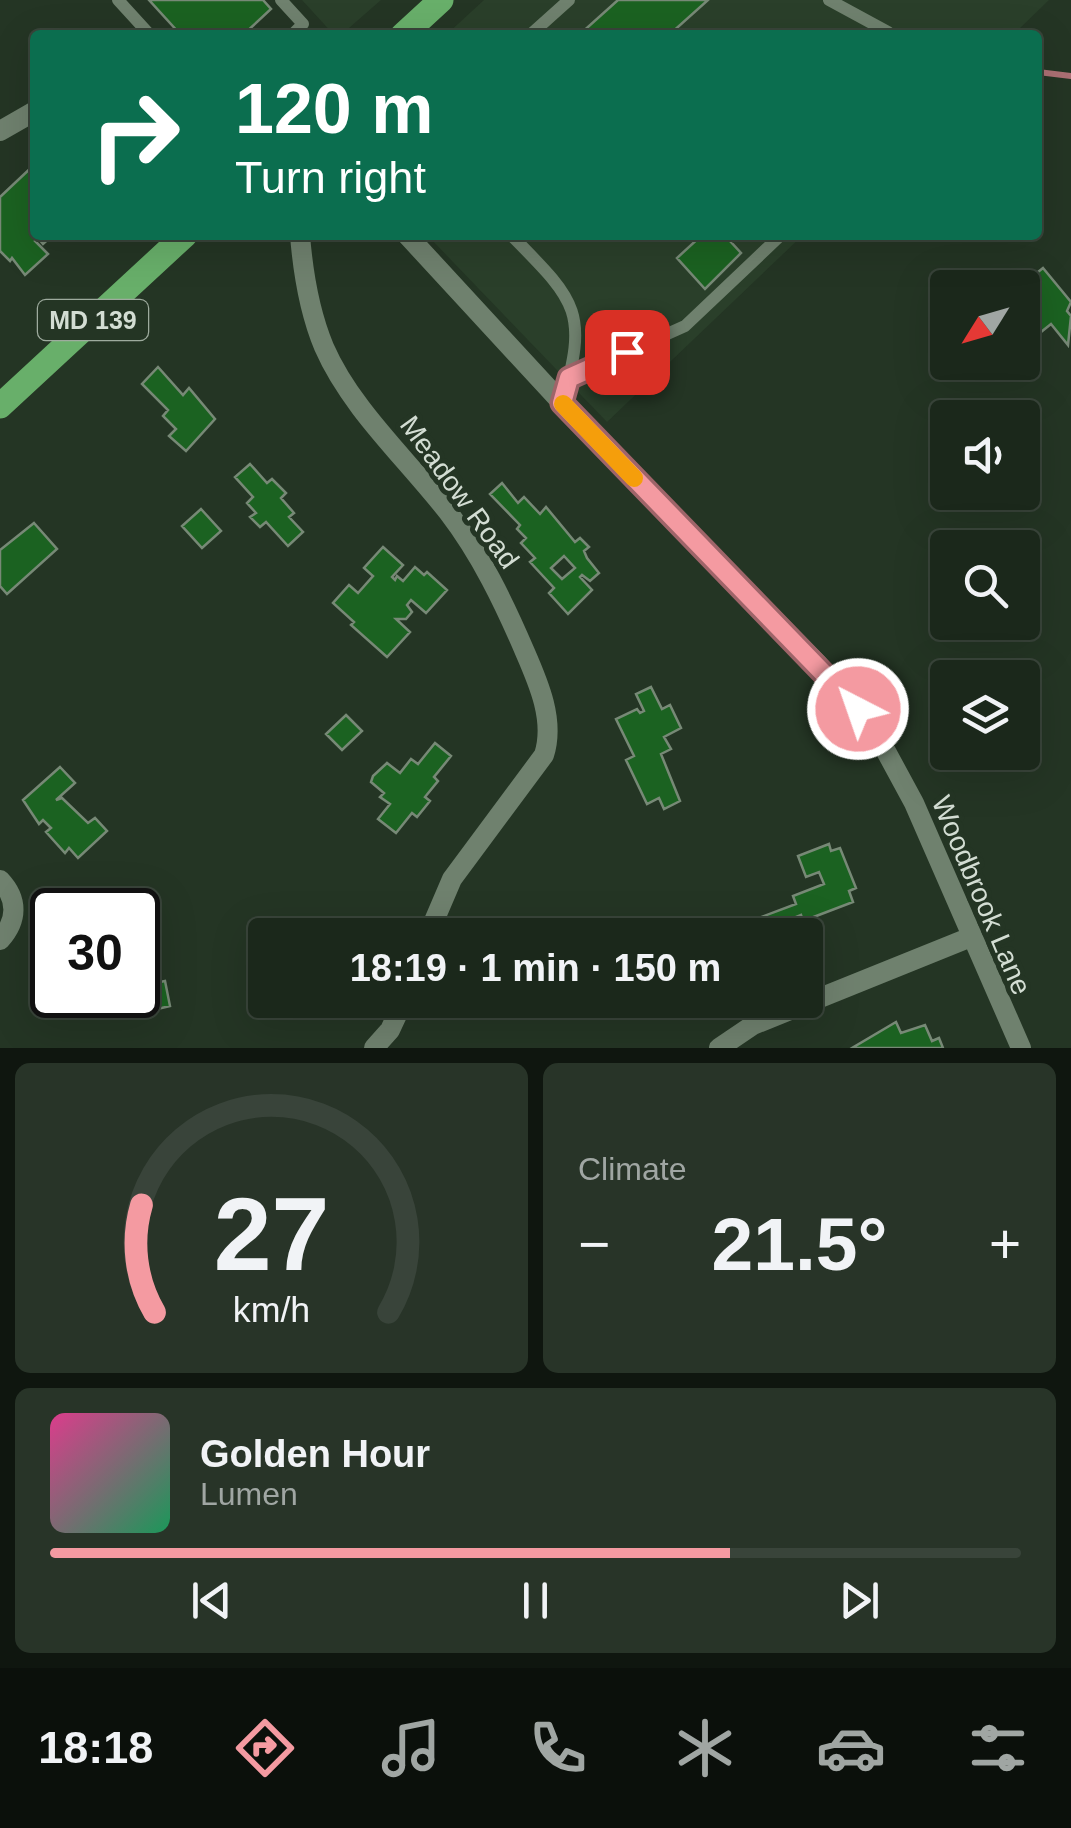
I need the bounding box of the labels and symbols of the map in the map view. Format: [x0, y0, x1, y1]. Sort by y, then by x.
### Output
north arrow [930, 270, 1040, 380]
road number: MD 139 [38, 300, 148, 340]
pin [585, 310, 670, 395]
street label: Meadow Road [394, 410, 525, 574]
position arrow [806, 657, 910, 761]
street label: Woodbrook Lane [926, 791, 1037, 999]
speed limit sign: 30 [30, 888, 160, 1018]

